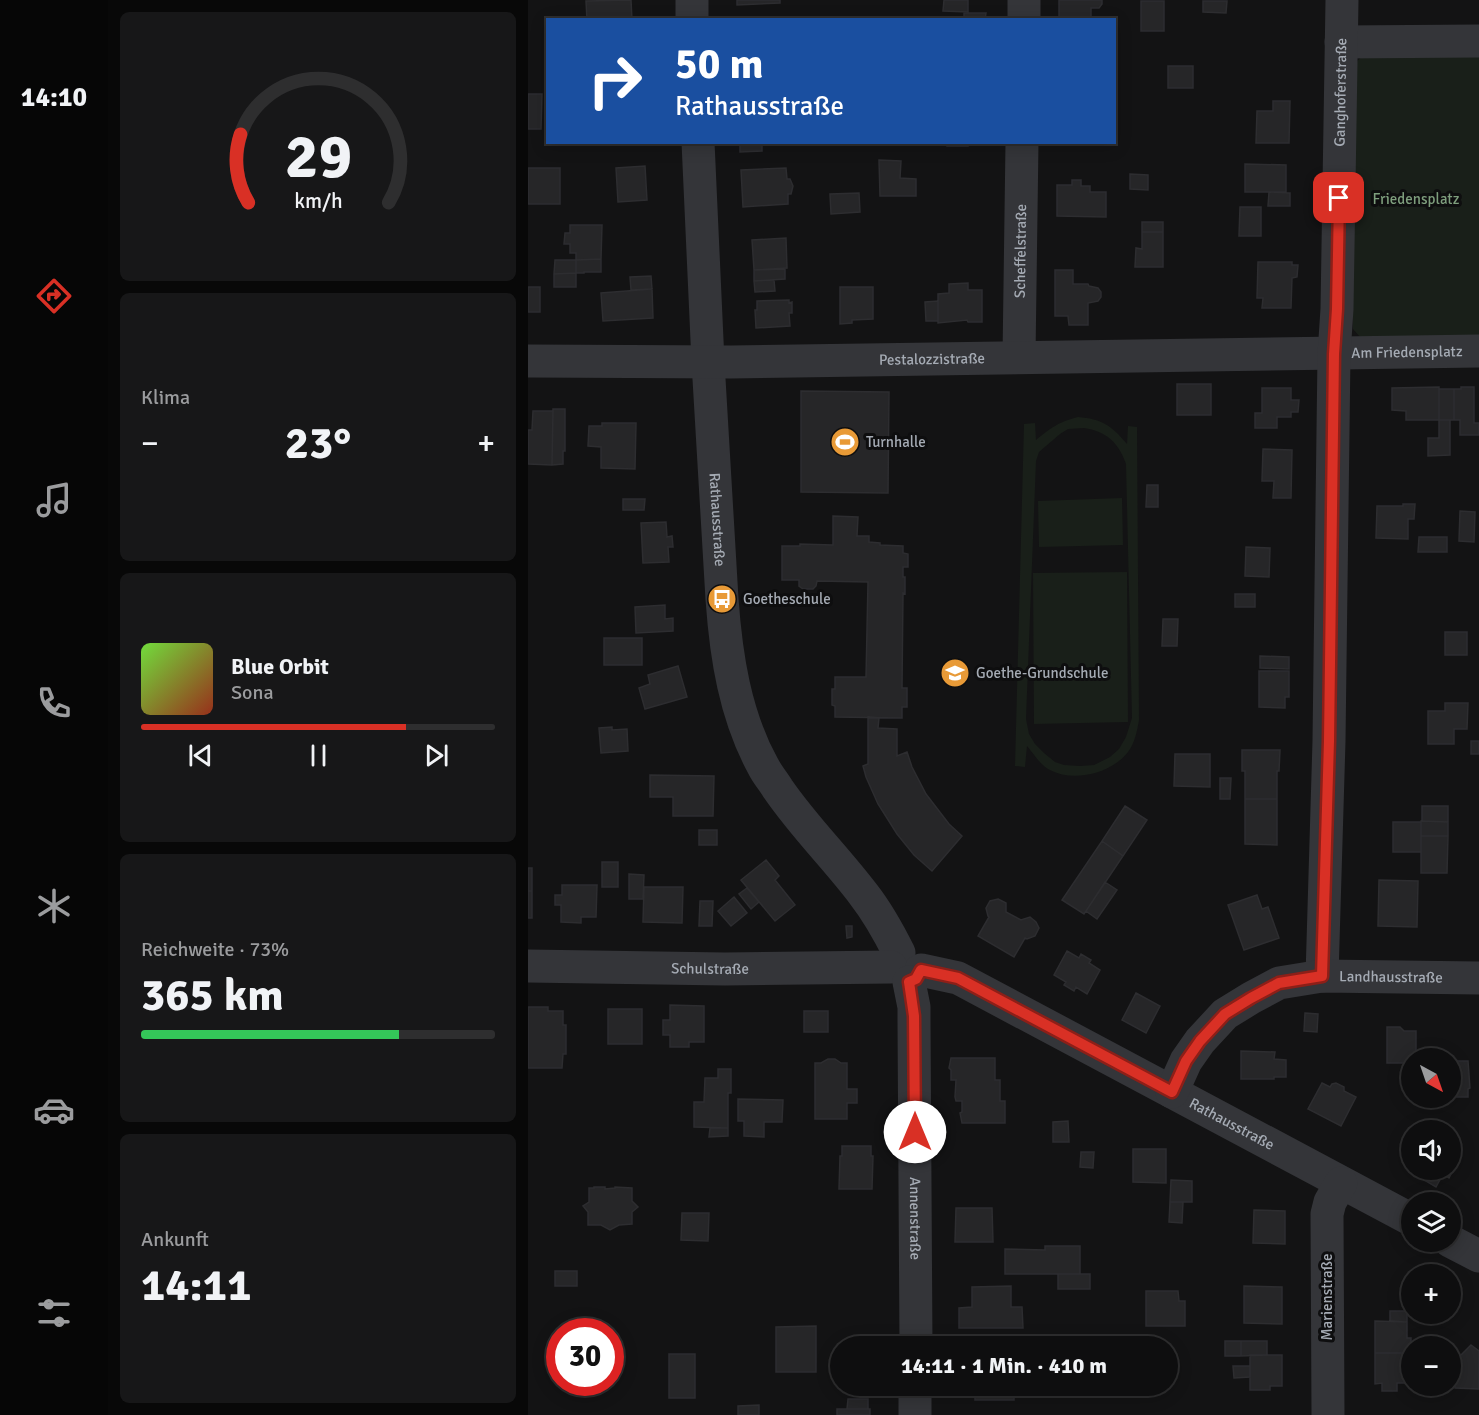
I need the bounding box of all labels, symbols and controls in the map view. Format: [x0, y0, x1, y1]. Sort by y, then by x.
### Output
street label: Ganghoferstraße [1331, 38, 1350, 147]
text: 50 m [675, 39, 764, 90]
icon: right [576, 42, 654, 120]
text: 14:10 [21, 81, 87, 114]
text: Rathausstraße [675, 90, 844, 123]
text: 29 [284, 118, 352, 195]
pin [1313, 172, 1364, 223]
icon: arrive [1322, 181, 1355, 214]
text: km/h [294, 189, 342, 215]
park label: Friedensplatz [1372, 190, 1460, 208]
street label: Scheffelstraße [1011, 204, 1030, 298]
icon: directions [33, 275, 75, 317]
street label: Am Friedensplatz [1351, 342, 1463, 362]
street label: Pestalozzistraße [879, 349, 985, 369]
text: Klima [141, 385, 190, 410]
text: 23° [285, 416, 351, 471]
text: − [141, 423, 159, 464]
text: + [477, 423, 495, 464]
sports icon: Turnhalle [829, 426, 861, 458]
place label: Turnhalle [866, 433, 926, 451]
street label: Rathausstraße [706, 472, 729, 567]
icon: music [33, 479, 75, 521]
bus stop icon: Goetheschule [706, 583, 738, 615]
place label: Goetheschule [743, 590, 831, 608]
text: Blue Orbit [231, 653, 329, 680]
school or university icon: Goethe-Grundschule [939, 657, 971, 689]
place label: Goethe-Grundschule [976, 664, 1108, 682]
text: Sona [231, 680, 274, 705]
icon: phone [33, 682, 75, 724]
icon: previous [184, 739, 217, 772]
icon: pause [302, 739, 335, 772]
icon: next [420, 739, 453, 772]
icon: climate [33, 885, 75, 927]
text: Reichweite · 73% [141, 937, 289, 962]
street label: Schulstraße [671, 959, 749, 978]
street label: Landhausstraße [1339, 967, 1443, 987]
text: 365 km [141, 968, 284, 1023]
north arrow [1401, 1048, 1461, 1108]
map controls [1401, 1048, 1461, 1396]
icon: car [33, 1089, 75, 1131]
street label: Rathausstraße [1186, 1094, 1277, 1154]
position arrow [883, 1100, 947, 1164]
button: sound [1401, 1120, 1461, 1180]
street label: Annenstraße [906, 1177, 924, 1260]
button: layers [1401, 1192, 1461, 1252]
text: Ankunft [141, 1227, 209, 1252]
street label: Marienstraße [1318, 1254, 1336, 1341]
text: 14:11 [141, 1258, 251, 1313]
button: + [1401, 1264, 1461, 1324]
icon: filters [33, 1292, 75, 1334]
speed limit sign: 30 [546, 1318, 624, 1396]
button: − [1401, 1336, 1461, 1396]
text: 14:11 · 1 Min. · 410 m [901, 1352, 1107, 1379]

